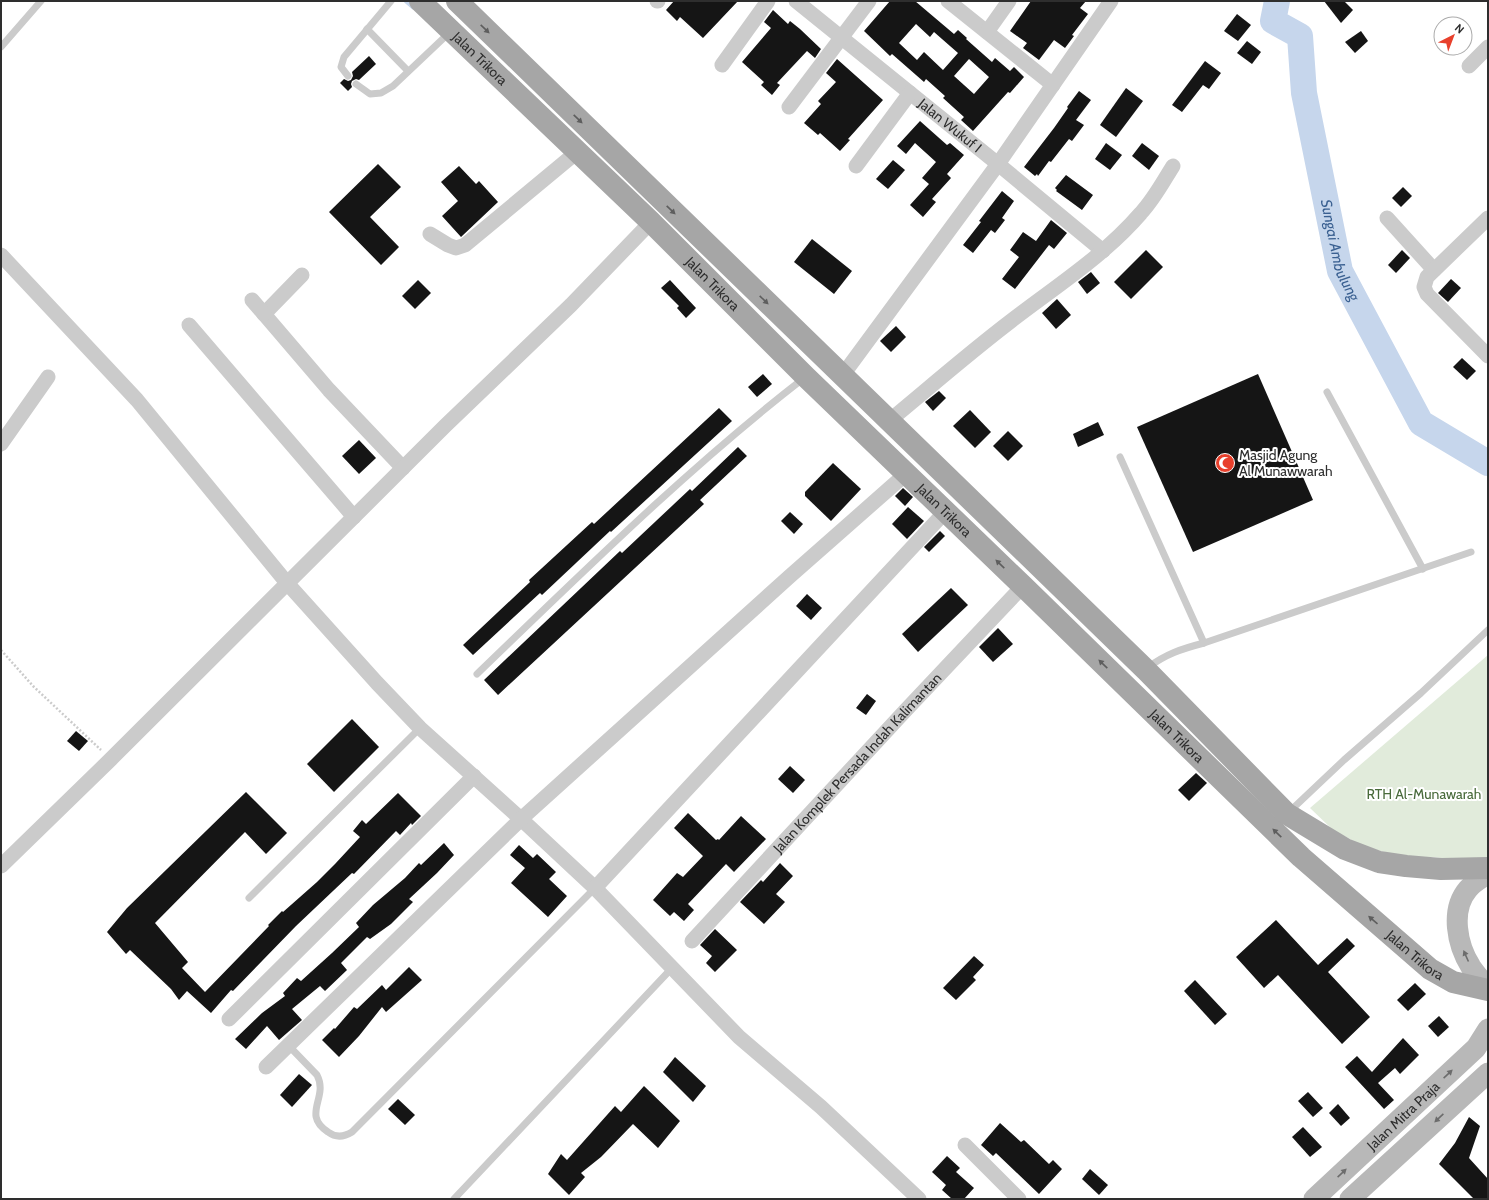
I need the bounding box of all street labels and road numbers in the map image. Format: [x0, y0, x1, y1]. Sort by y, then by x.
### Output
street label: Jalan Trikora [448, 27, 512, 89]
street label: Jalan Wukuf I [914, 94, 985, 156]
street label: Jalan Trikora [681, 252, 744, 315]
street label: Jalan Trikora [912, 479, 976, 541]
street label: Jalan Komplek Persada Indah Kalimantan [768, 669, 945, 857]
street label: Jalan Trikora [1145, 705, 1208, 767]
street label: Jalan Trikora [1382, 925, 1447, 984]
street label: Jalan Mitra Praja [1362, 1077, 1444, 1155]

